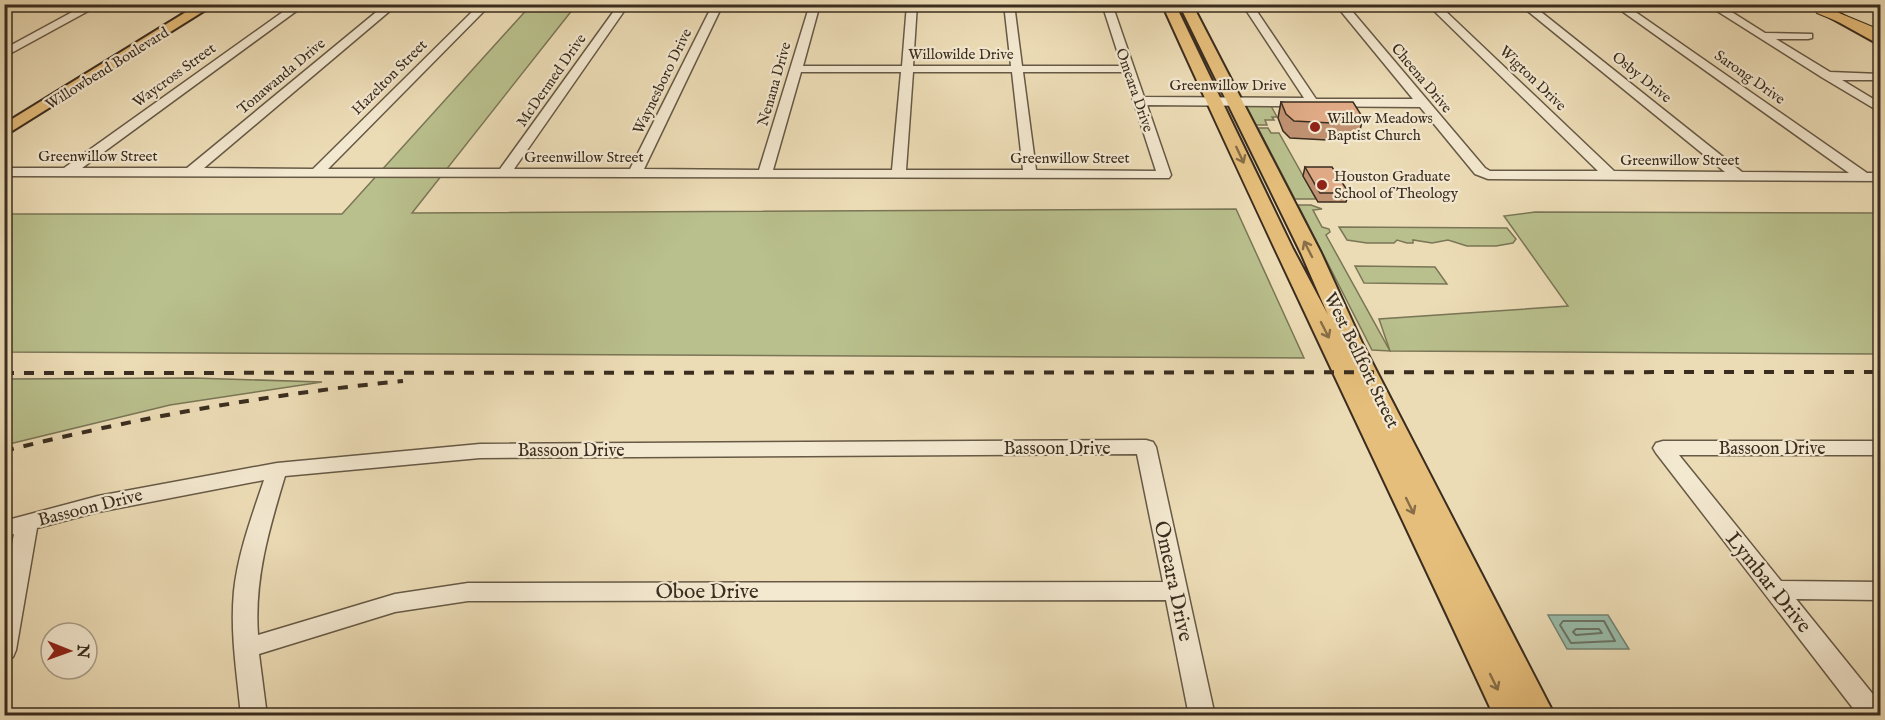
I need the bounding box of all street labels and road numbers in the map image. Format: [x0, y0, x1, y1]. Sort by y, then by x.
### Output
street label: Willowbend Boulevard [42, 22, 173, 114]
street label: Waynesboro Drive [629, 25, 696, 137]
street label: McDermed Drive [512, 30, 591, 131]
street label: Tonawanda Drive [234, 34, 329, 119]
street label: Hazelton Street [348, 36, 431, 119]
street label: Waycross Street [129, 39, 220, 112]
street label: Nenana Drive [753, 40, 796, 128]
street label: Cheena Drive [1387, 40, 1456, 117]
street label: Wigton Drive [1495, 42, 1570, 115]
street label: Willowilde Drive [908, 45, 1014, 64]
street label: Omeara Drive [1111, 46, 1158, 135]
street label: Sarong Drive [1711, 46, 1789, 109]
street label: Osby Drive [1608, 48, 1675, 107]
street label: Greenwillow Drive [1170, 76, 1287, 95]
street label: Greenwillow Street [38, 147, 158, 166]
street label: Greenwillow Street [524, 148, 644, 167]
street label: Greenwillow Street [1010, 149, 1130, 168]
street label: Greenwillow Street [1620, 151, 1740, 170]
street label: West Bellfort Street [1318, 289, 1404, 432]
street label: Bassoon Drive [1003, 438, 1111, 461]
street label: Bassoon Drive [1718, 438, 1826, 461]
street label: Bassoon Drive [517, 440, 625, 463]
street label: Bassoon Drive [36, 484, 145, 533]
street label: Omeara Drive [1147, 519, 1199, 644]
street label: Lymbar Drive [1719, 527, 1817, 639]
street label: Oboe Drive [655, 579, 759, 606]

